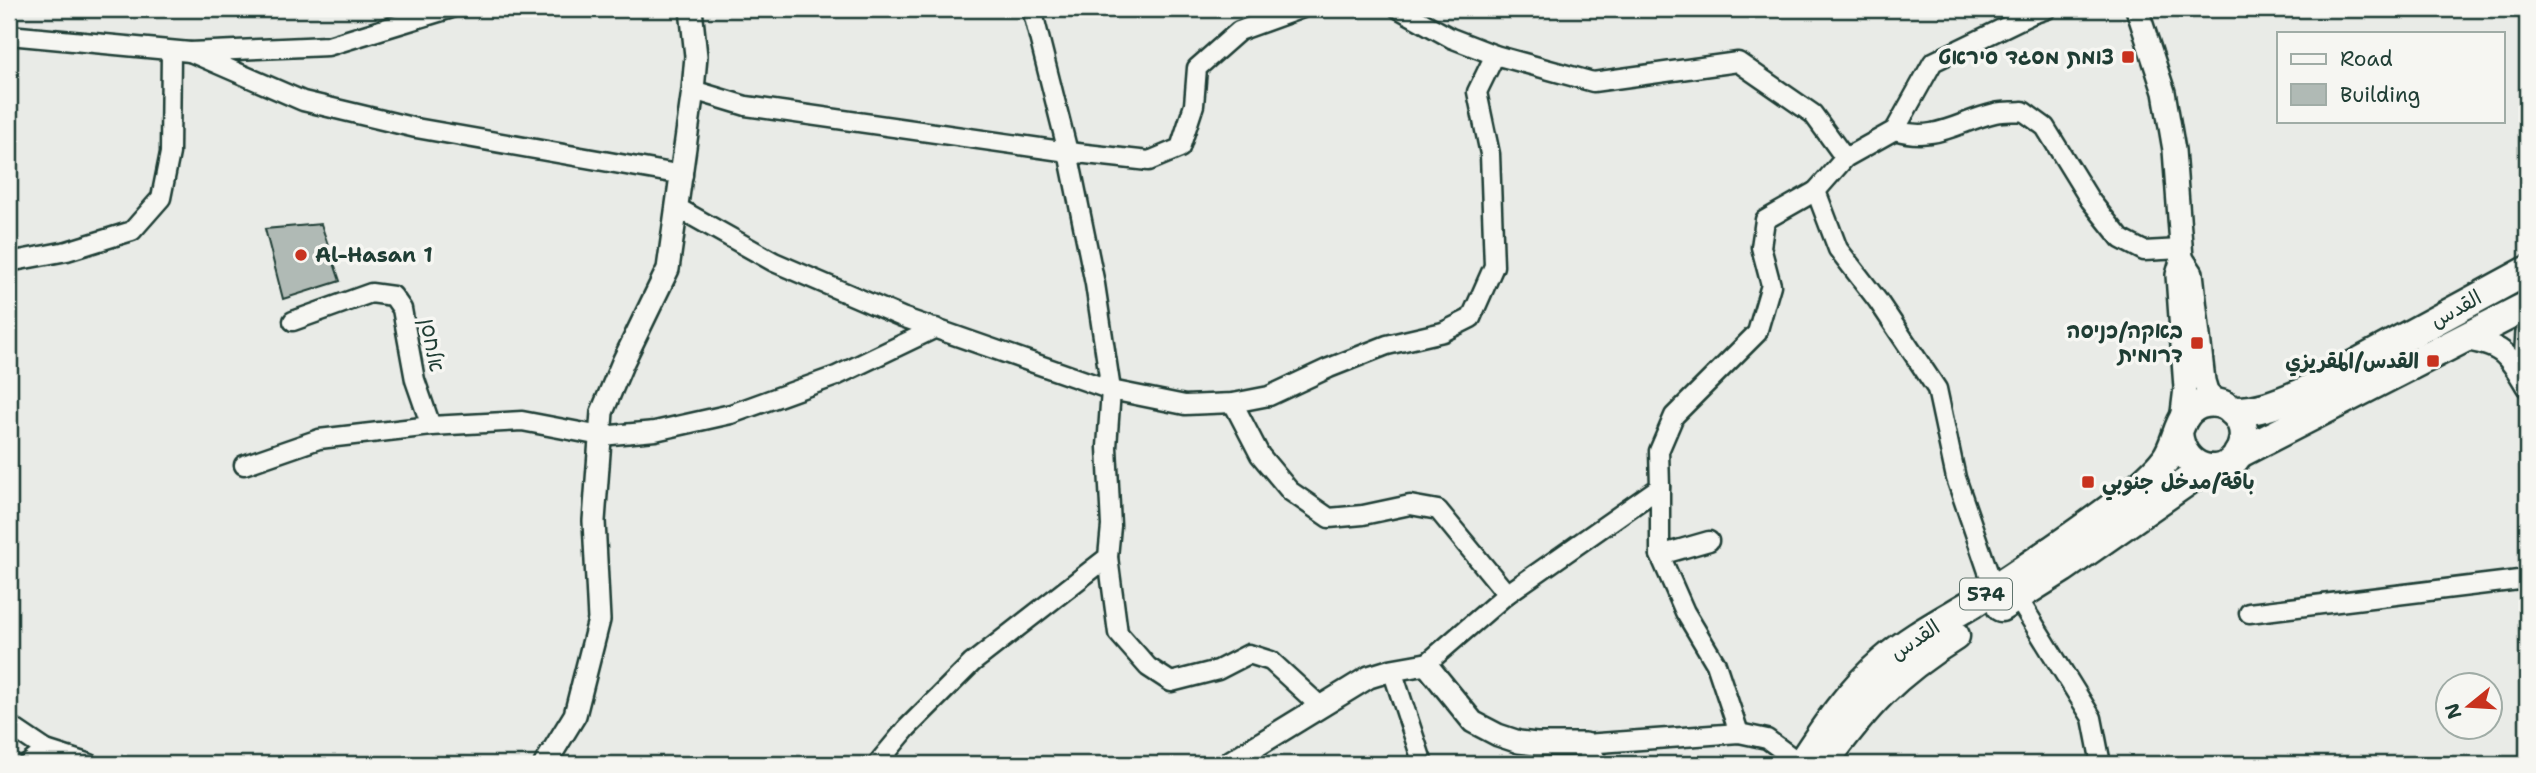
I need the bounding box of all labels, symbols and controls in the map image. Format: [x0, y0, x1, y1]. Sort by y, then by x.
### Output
legend [2277, 32, 2504, 122]
place label: צומת מסגד סיראט [1938, 43, 2114, 71]
text: Road [2340, 45, 2393, 73]
marker: צומת מסגד סיראט [2120, 49, 2136, 65]
text: Building [2340, 81, 2420, 109]
place label: Al-Hasan 1 [315, 241, 433, 269]
marker: Al-Hasan 1 [293, 247, 309, 263]
street label: القدس [2425, 283, 2487, 335]
street label: אלחסן [413, 316, 451, 374]
place label: באקה/כניסה דרומית [2067, 317, 2183, 369]
marker: באקה/כניסה דרומית [2189, 335, 2205, 351]
place label: القدس/المقريزي [2285, 347, 2419, 377]
marker: القدس/المقريزي [2425, 353, 2441, 369]
place label: باقة/مدخل جنوبي [2102, 468, 2254, 501]
marker: باقة/مدخل جنوبي [2080, 474, 2096, 490]
road number: 574 [1960, 579, 2012, 610]
street label: القدس [1884, 613, 1946, 667]
north arrow [2434, 672, 2504, 742]
text: N [2439, 700, 2468, 722]

